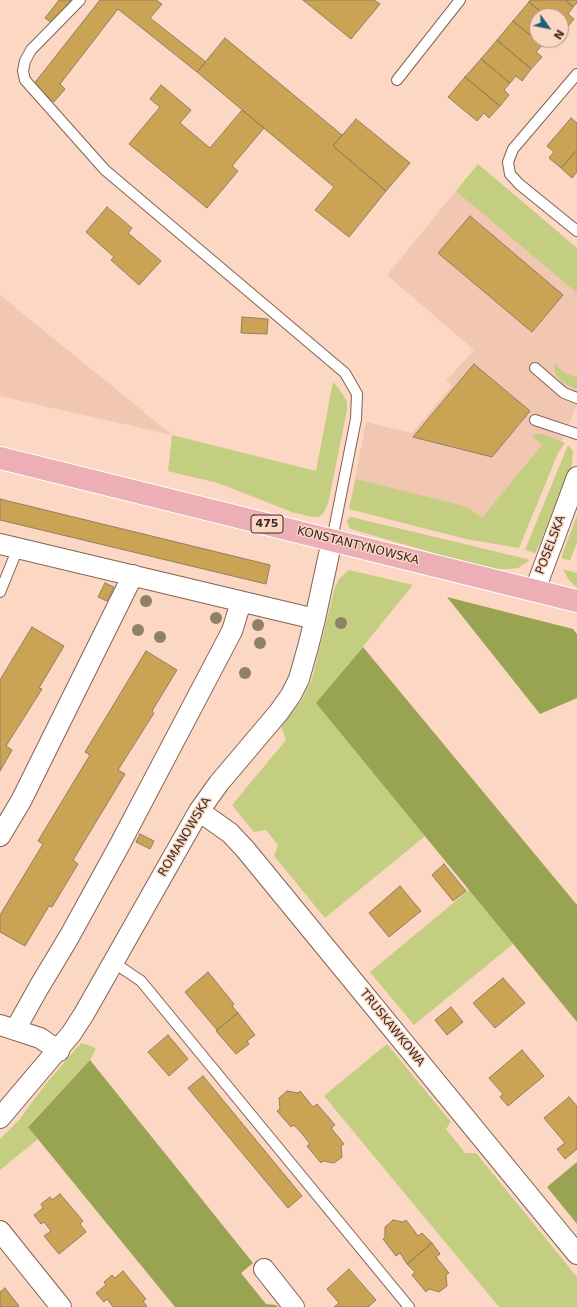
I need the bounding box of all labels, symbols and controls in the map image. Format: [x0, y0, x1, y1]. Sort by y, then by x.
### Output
north arrow [529, 8, 569, 48]
text: N [551, 27, 567, 42]
street label: POSELSKA [533, 513, 569, 577]
road number: 475 [251, 515, 283, 533]
street label: KONSTANTYNOWSKA [295, 524, 421, 568]
street label: ROMANOWSKA [156, 795, 214, 879]
street label: TRUSKAWKOWA [356, 986, 428, 1070]

